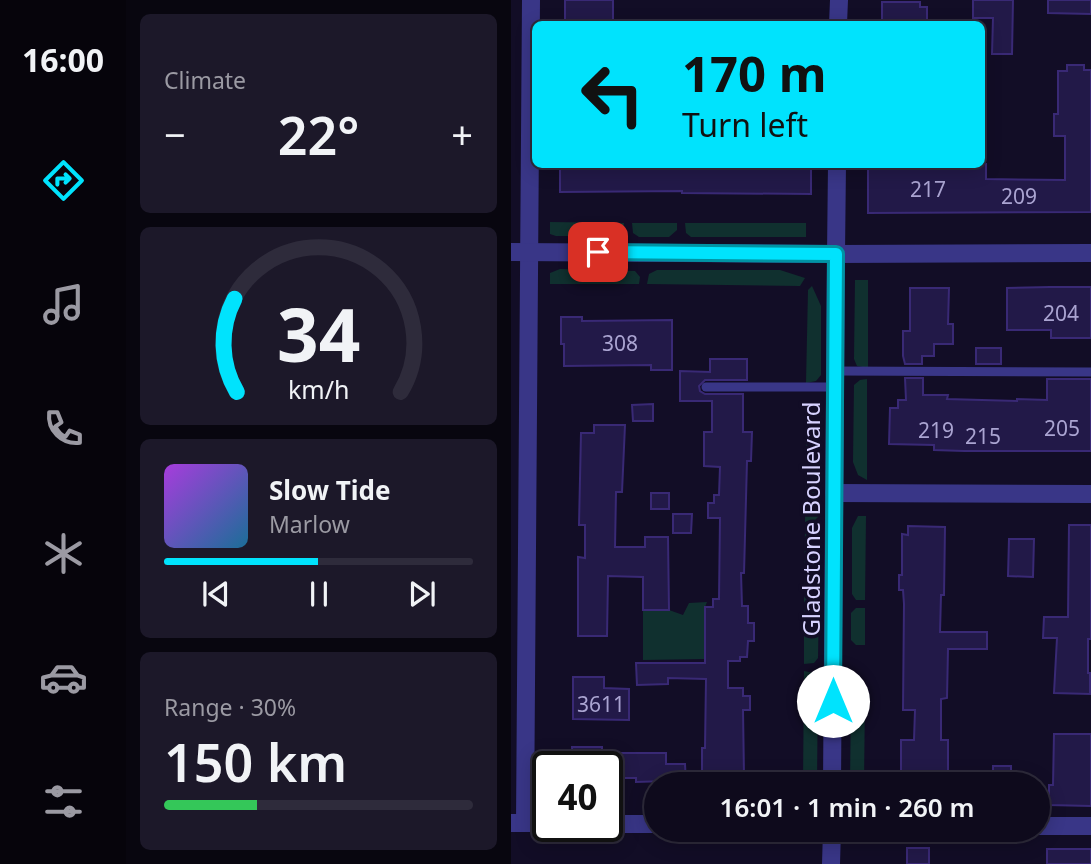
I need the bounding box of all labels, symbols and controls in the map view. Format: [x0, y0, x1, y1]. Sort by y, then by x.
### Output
text: 16:00 [22, 38, 104, 81]
text: 170 m [682, 40, 827, 106]
icon: left [567, 49, 658, 140]
text: Climate [164, 64, 246, 96]
text: 22° [278, 99, 359, 170]
text: Turn left [682, 103, 808, 146]
text: − [164, 108, 186, 160]
text: + [451, 108, 473, 160]
icon: directions [39, 156, 88, 205]
house number: 217 [910, 175, 946, 203]
house number: 209 [1001, 182, 1037, 210]
pin [568, 222, 628, 282]
icon: arrive [579, 233, 617, 271]
icon: music [39, 280, 88, 329]
text: 34 [277, 284, 360, 383]
house number: 204 [1043, 299, 1079, 327]
house number: 308 [602, 329, 638, 357]
text: km/h [288, 372, 349, 406]
street label: Gladstone Boulevard [794, 401, 827, 637]
icon: phone [39, 404, 88, 453]
house number: 205 [1044, 414, 1080, 442]
house number: 219 [918, 416, 954, 444]
house number: 215 [965, 422, 1001, 450]
text: Slow Tide [269, 472, 391, 508]
text: Marlow [269, 508, 350, 540]
icon: climate [39, 529, 88, 578]
icon: previous [197, 575, 235, 613]
icon: pause [300, 575, 338, 613]
icon: next [403, 575, 441, 613]
icon: car [39, 653, 88, 702]
position arrow [796, 664, 870, 738]
house number: 3611 [577, 690, 625, 718]
text: Range · 30% [164, 691, 296, 723]
text: 150 km [164, 726, 347, 797]
speed limit sign: 40 [532, 751, 623, 842]
icon: filters [39, 777, 88, 826]
text: 16:01 · 1 min · 260 m [720, 789, 974, 825]

